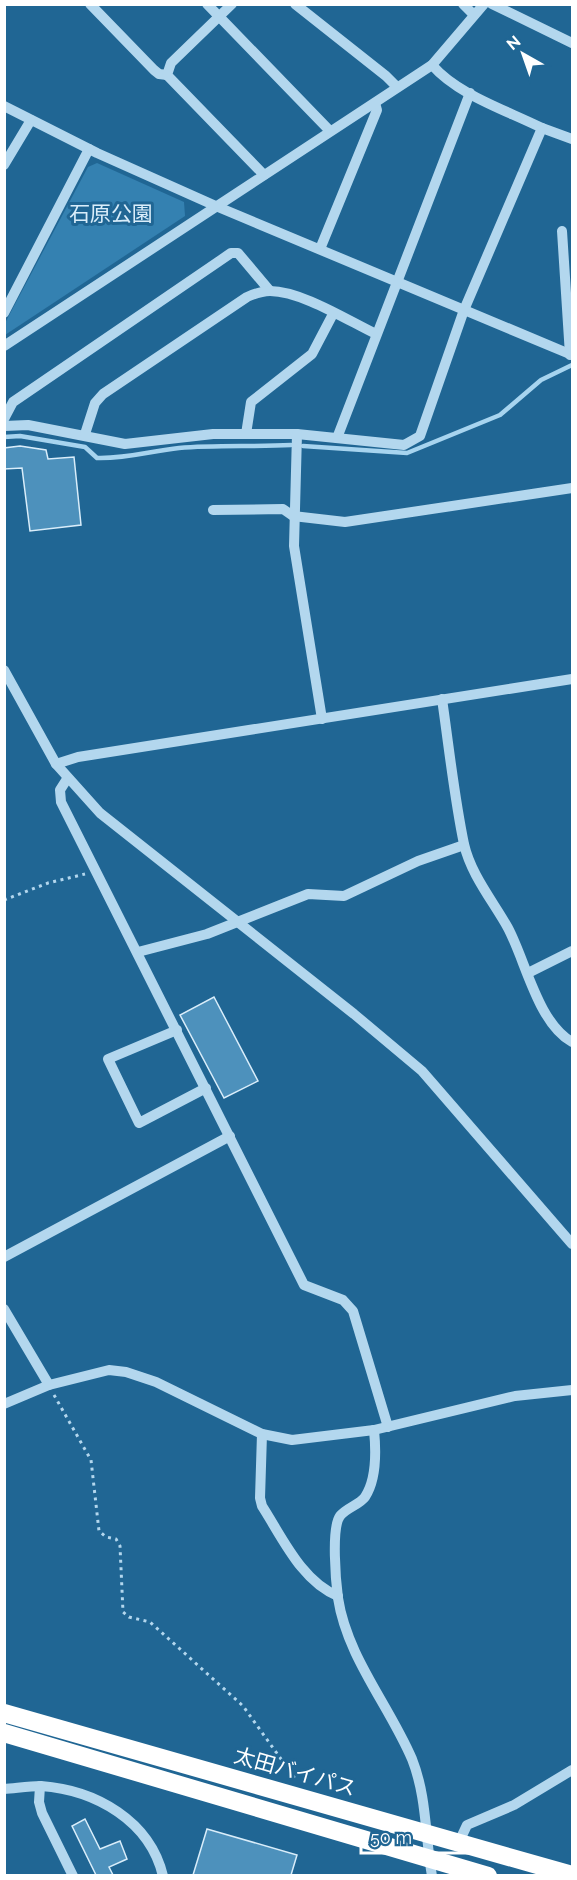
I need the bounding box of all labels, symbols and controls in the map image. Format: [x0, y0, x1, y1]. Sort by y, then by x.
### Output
north arrow [493, 24, 553, 84]
text: N [503, 32, 524, 54]
park label: 石原公園 [69, 201, 153, 226]
street label: 太田バイパス [231, 1742, 359, 1801]
scale bar [361, 1817, 470, 1855]
text: 50 m [370, 1827, 412, 1848]

